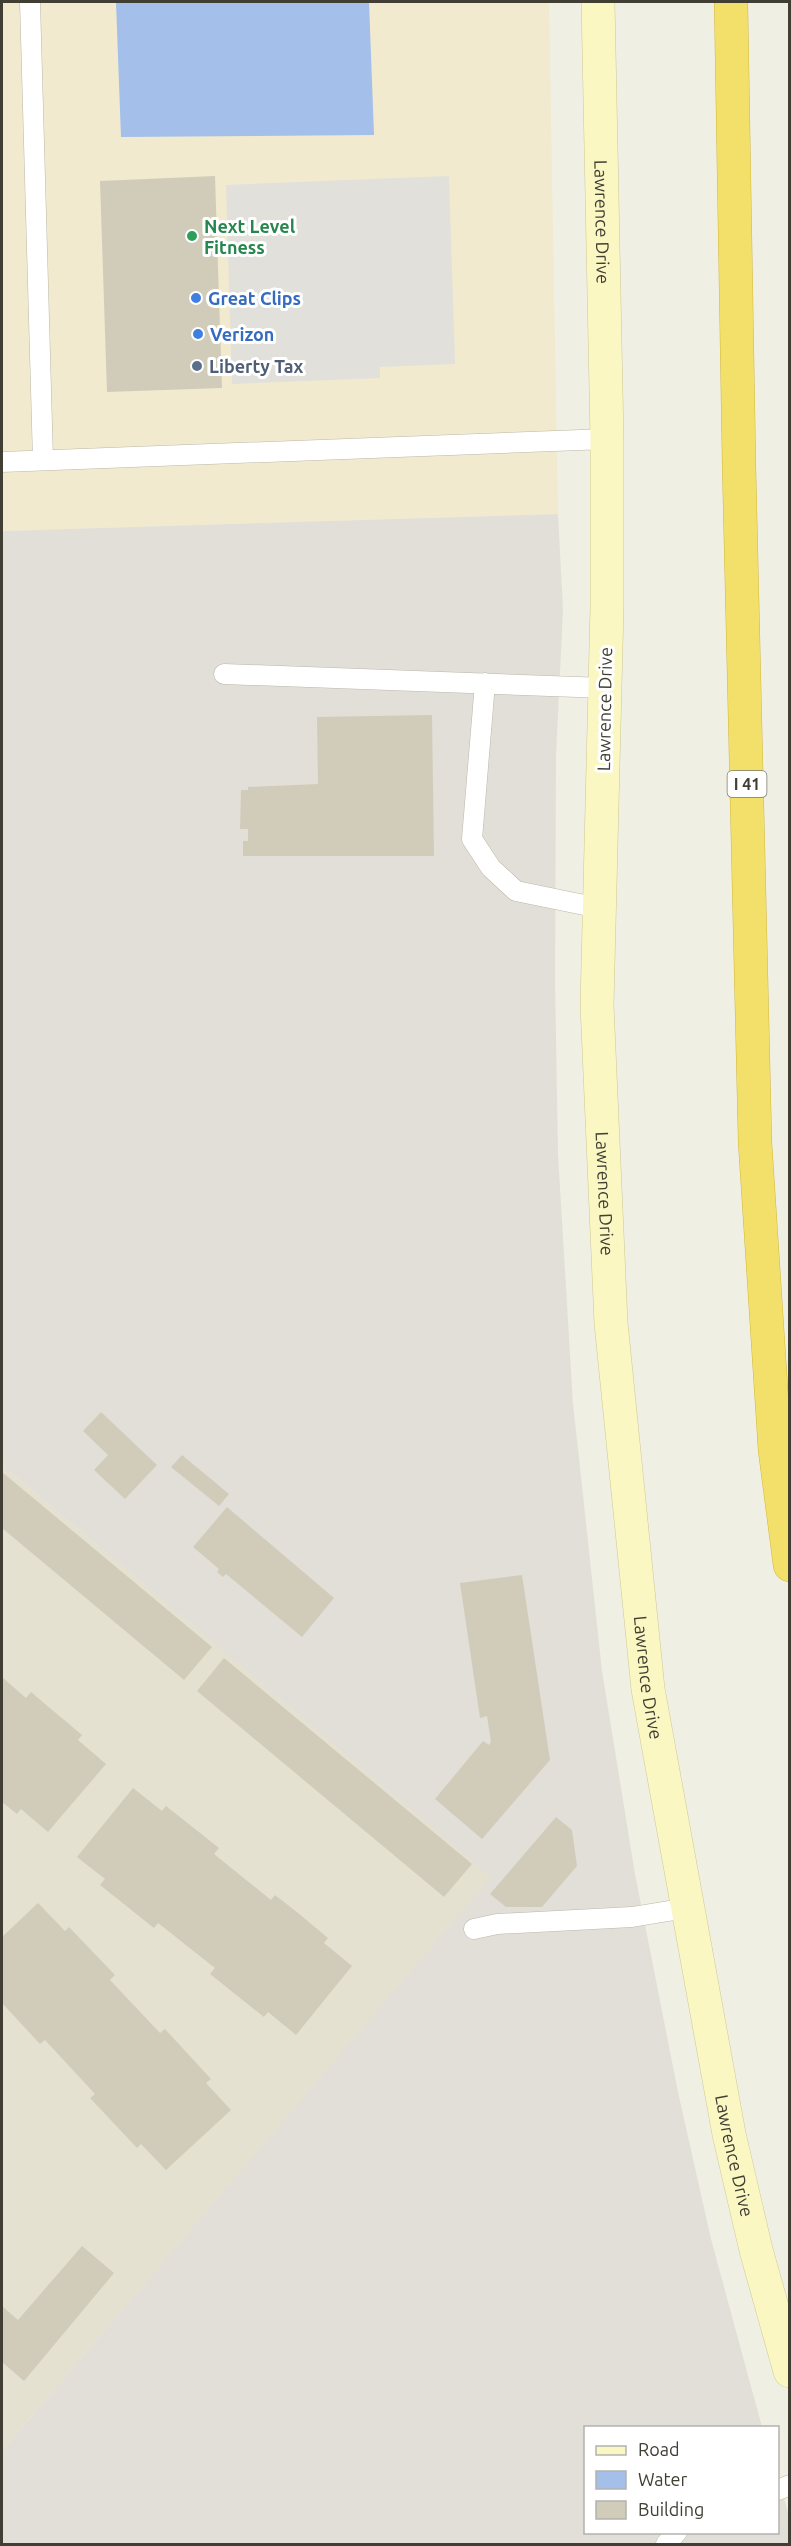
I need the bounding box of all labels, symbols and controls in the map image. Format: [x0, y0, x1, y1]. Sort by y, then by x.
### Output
street label: Lawrence Drive [591, 160, 614, 284]
place label: Next Level Fitness [204, 216, 296, 257]
marker: Next Level Fitness [185, 229, 199, 243]
place label: Great Clips [208, 288, 301, 308]
marker: Great Clips [189, 291, 203, 305]
place label: Verizon [210, 324, 274, 344]
marker: Verizon [191, 327, 205, 341]
place label: Liberty Tax [209, 356, 304, 376]
marker: Liberty Tax [190, 359, 204, 373]
street label: Lawrence Drive [593, 647, 615, 771]
road number: I 41 [728, 771, 766, 797]
street label: Lawrence Drive [593, 1131, 618, 1256]
street label: Lawrence Drive [631, 1615, 667, 1741]
street label: Lawrence Drive [712, 2093, 758, 2219]
legend [584, 2426, 779, 2534]
text: Road [638, 2439, 680, 2459]
text: Water [638, 2469, 688, 2489]
text: Building [638, 2499, 704, 2519]

